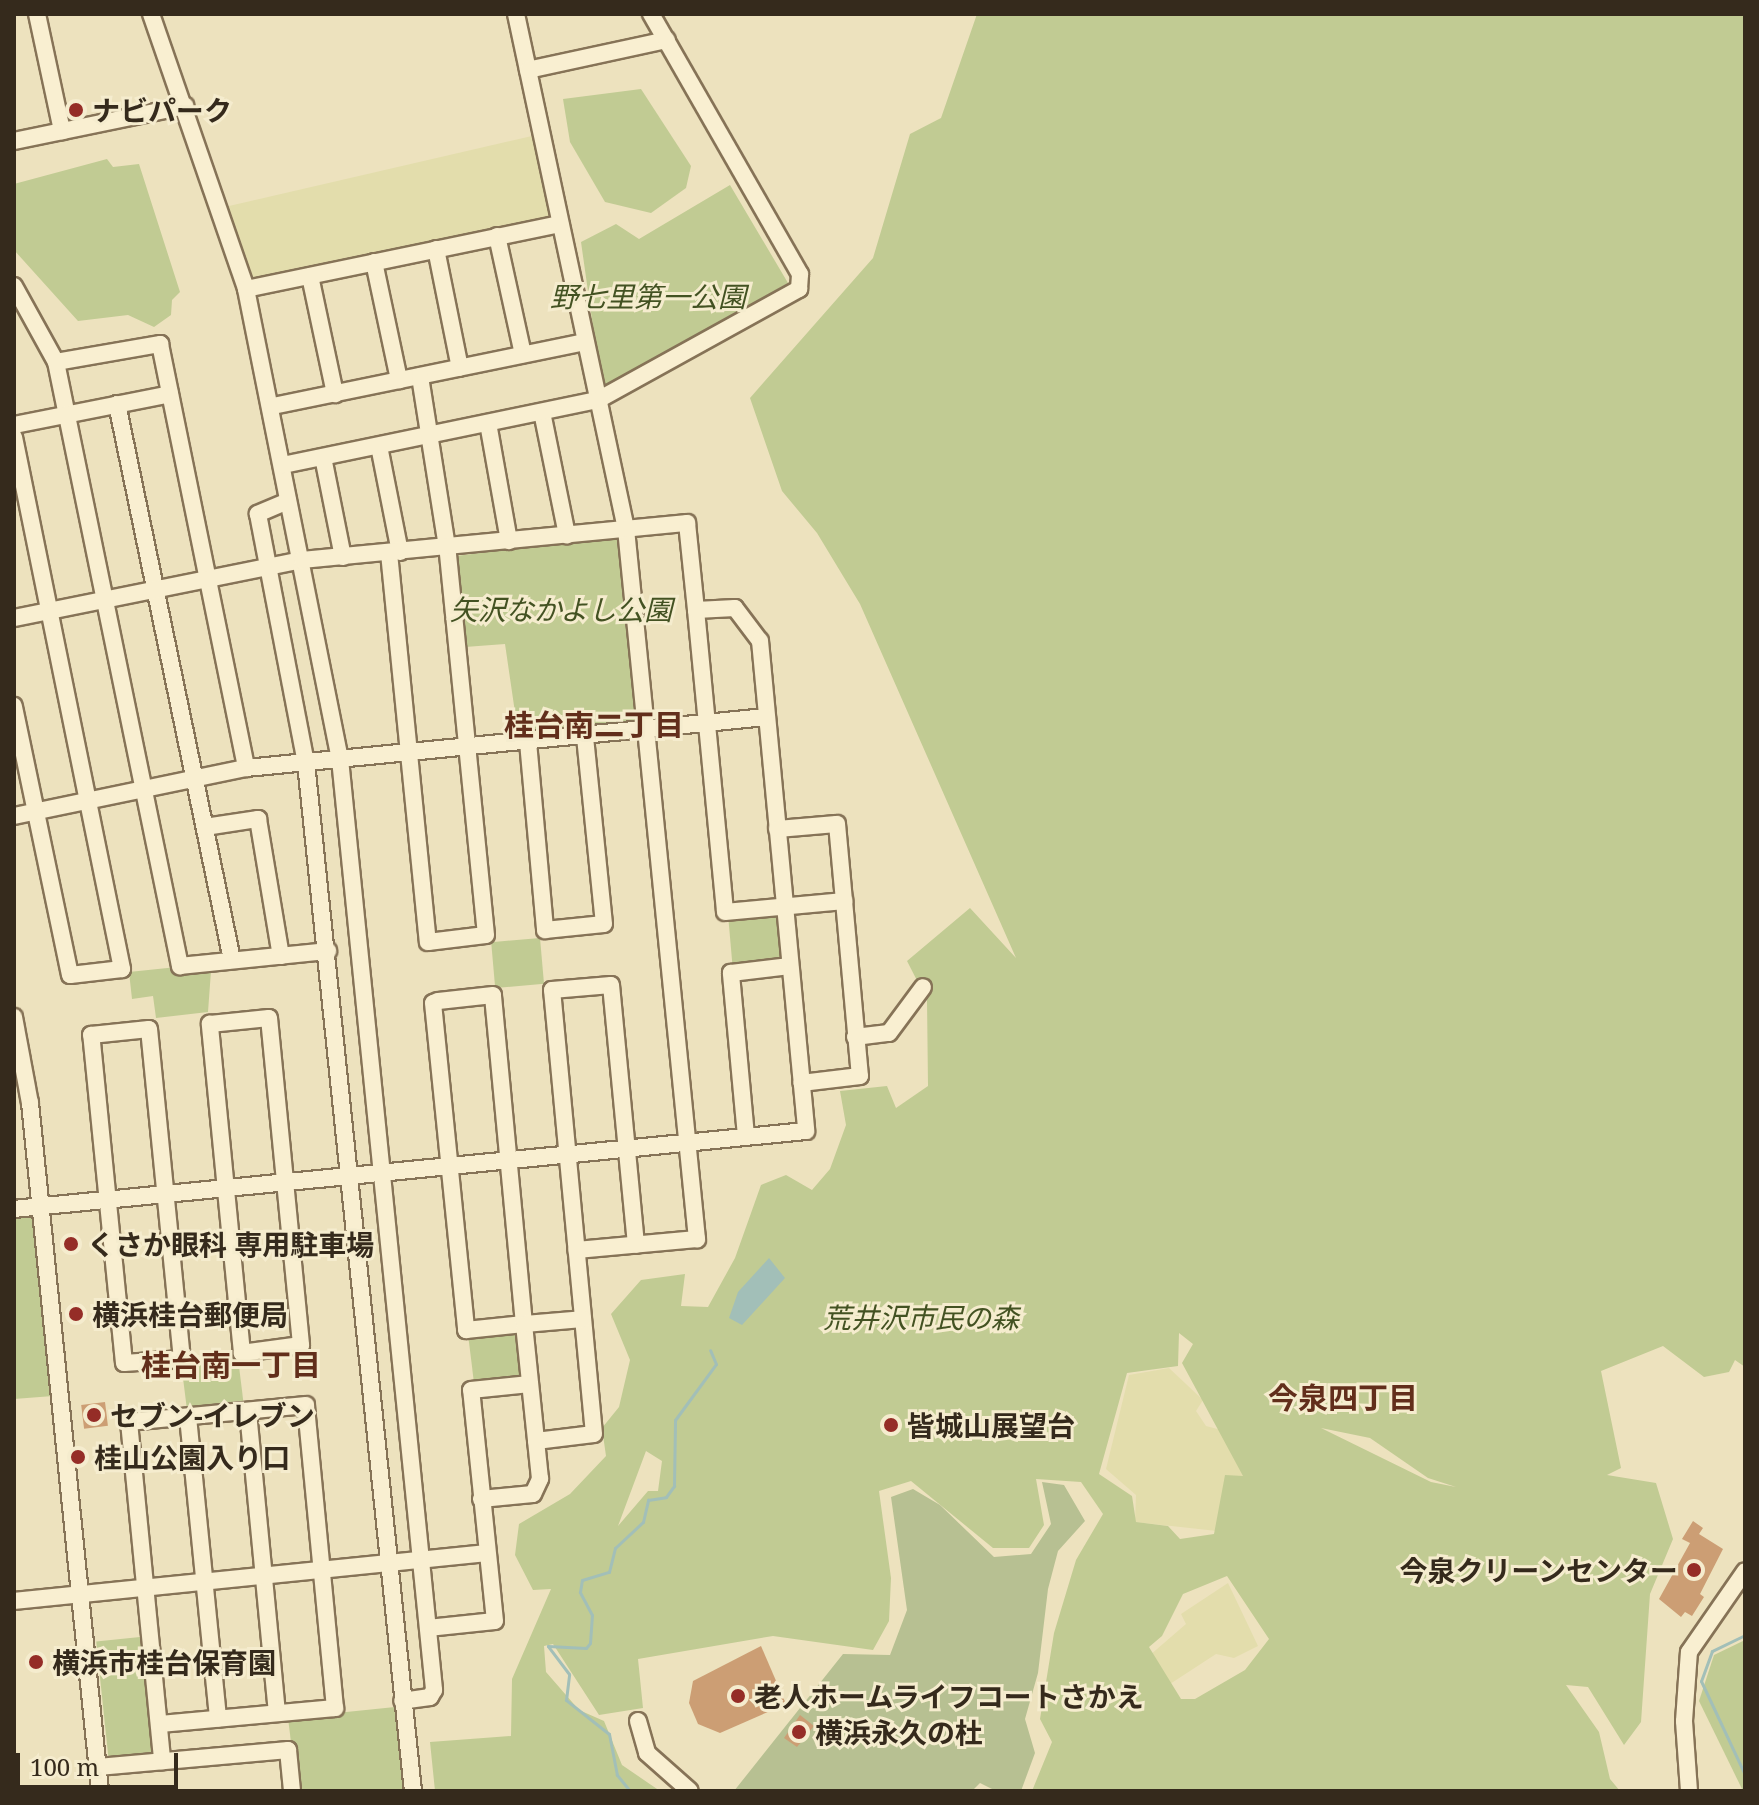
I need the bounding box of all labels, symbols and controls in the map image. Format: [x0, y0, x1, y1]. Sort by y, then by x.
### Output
place label: ナビパーク [92, 93, 232, 127]
marker: ナビパーク [67, 101, 85, 119]
park label: 野七里第一公園 [550, 279, 746, 313]
park label: 矢沢なかよし公園 [449, 592, 673, 626]
district label: 桂台南二丁目 [504, 707, 684, 743]
place label: くさか眼科 専用駐車場 [87, 1227, 374, 1261]
marker: くさか眼科 専用駐車場 [62, 1235, 80, 1253]
place label: 横浜桂台郵便局 [92, 1297, 288, 1331]
park label: 荒井沢市民の森 [823, 1300, 1019, 1334]
marker: 横浜桂台郵便局 [67, 1305, 85, 1323]
district label: 桂台南一丁目 [141, 1347, 321, 1383]
district label: 今泉四丁目 [1268, 1380, 1418, 1416]
place label: セブン-イレブン [110, 1398, 315, 1432]
marker: セブン-イレブン [85, 1406, 103, 1424]
place label: 皆城山展望台 [907, 1408, 1075, 1442]
marker: 皆城山展望台 [882, 1416, 900, 1434]
place label: 桂山公園入り口 [94, 1440, 290, 1474]
marker: 桂山公園入り口 [69, 1448, 87, 1466]
place label: 今泉クリーンセンター [1398, 1553, 1678, 1587]
marker: 今泉クリーンセンター [1685, 1561, 1703, 1579]
place label: 横浜市桂台保育園 [52, 1645, 276, 1679]
marker: 横浜市桂台保育園 [27, 1653, 45, 1671]
place label: 老人ホームライフコートさかえ [754, 1679, 1146, 1713]
marker: 老人ホームライフコートさかえ [729, 1687, 747, 1705]
place label: 横浜永久の杜 [815, 1715, 983, 1749]
marker: 横浜永久の杜 [790, 1723, 808, 1741]
scale bar [20, 1737, 182, 1787]
text: 100 m [30, 1750, 99, 1783]

